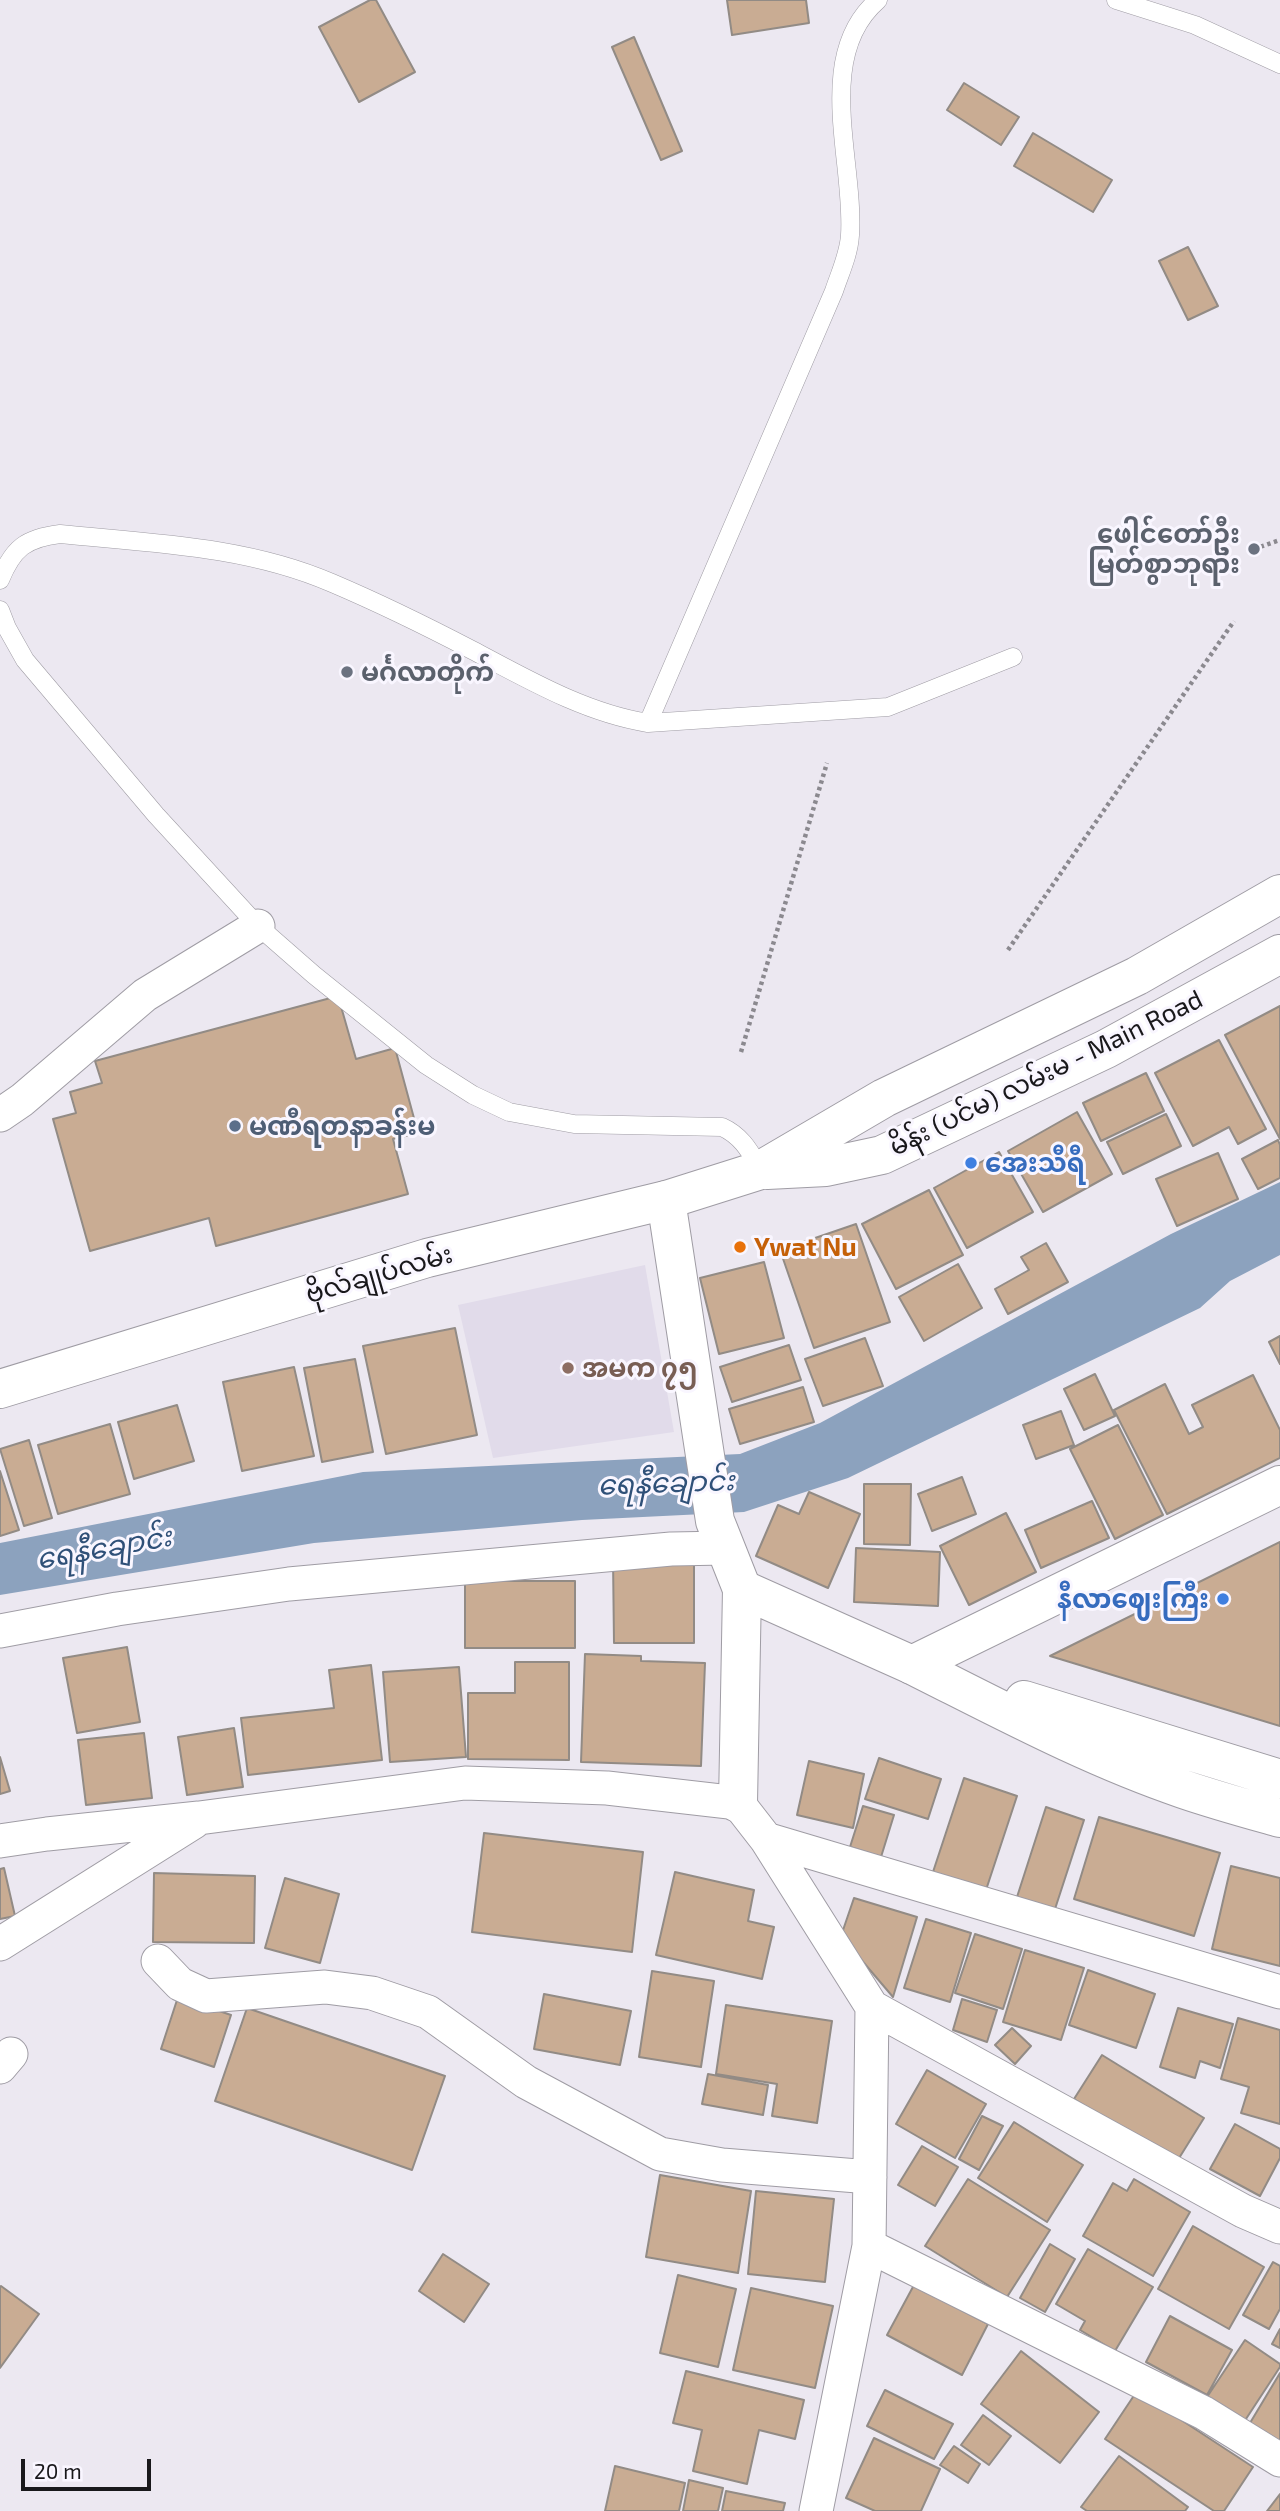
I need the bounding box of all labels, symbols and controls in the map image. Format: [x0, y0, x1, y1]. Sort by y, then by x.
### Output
place label: ‌ဖေါင်‌‌တော်‌ဦး မြတ်‌စွာဘုရား [1088, 518, 1240, 580]
marker: ‌ဖေါင်‌‌တော်‌ဦး မြတ်‌စွာဘုရား [1246, 541, 1262, 557]
place label: မင်္ဂလာတိုက် [361, 656, 494, 688]
marker: မင်္ဂလာတိုက် [339, 664, 355, 680]
street label: မိန်း (ပင်မ) လမ်းမ - Main Road [884, 983, 1208, 1163]
place label: မဏီရတနာခန်းမ [249, 1110, 435, 1142]
marker: မဏီရတနာခန်းမ [227, 1118, 243, 1134]
place label: အေးသီရီ [985, 1147, 1085, 1179]
marker: အေးသီရီ [963, 1155, 979, 1171]
place label: Ywat Nu [754, 1231, 857, 1263]
street label: ဗိုလ်‌ချုပ်‌လမ်း [302, 1238, 456, 1310]
marker: Ywat Nu [732, 1239, 748, 1255]
place label: အမက ၇၅ [582, 1352, 698, 1384]
marker: အမက ၇၅ [560, 1360, 576, 1376]
water label: ရေနီချောင်း [597, 1464, 735, 1502]
water label: ရေနီချောင်း [34, 1520, 174, 1576]
place label: နီလာ‌ဈေးကြီး [1057, 1583, 1209, 1615]
marker: နီလာ‌ဈေးကြီး [1215, 1591, 1231, 1607]
scale bar [24, 2444, 154, 2488]
text: 20 m [34, 2458, 82, 2483]

